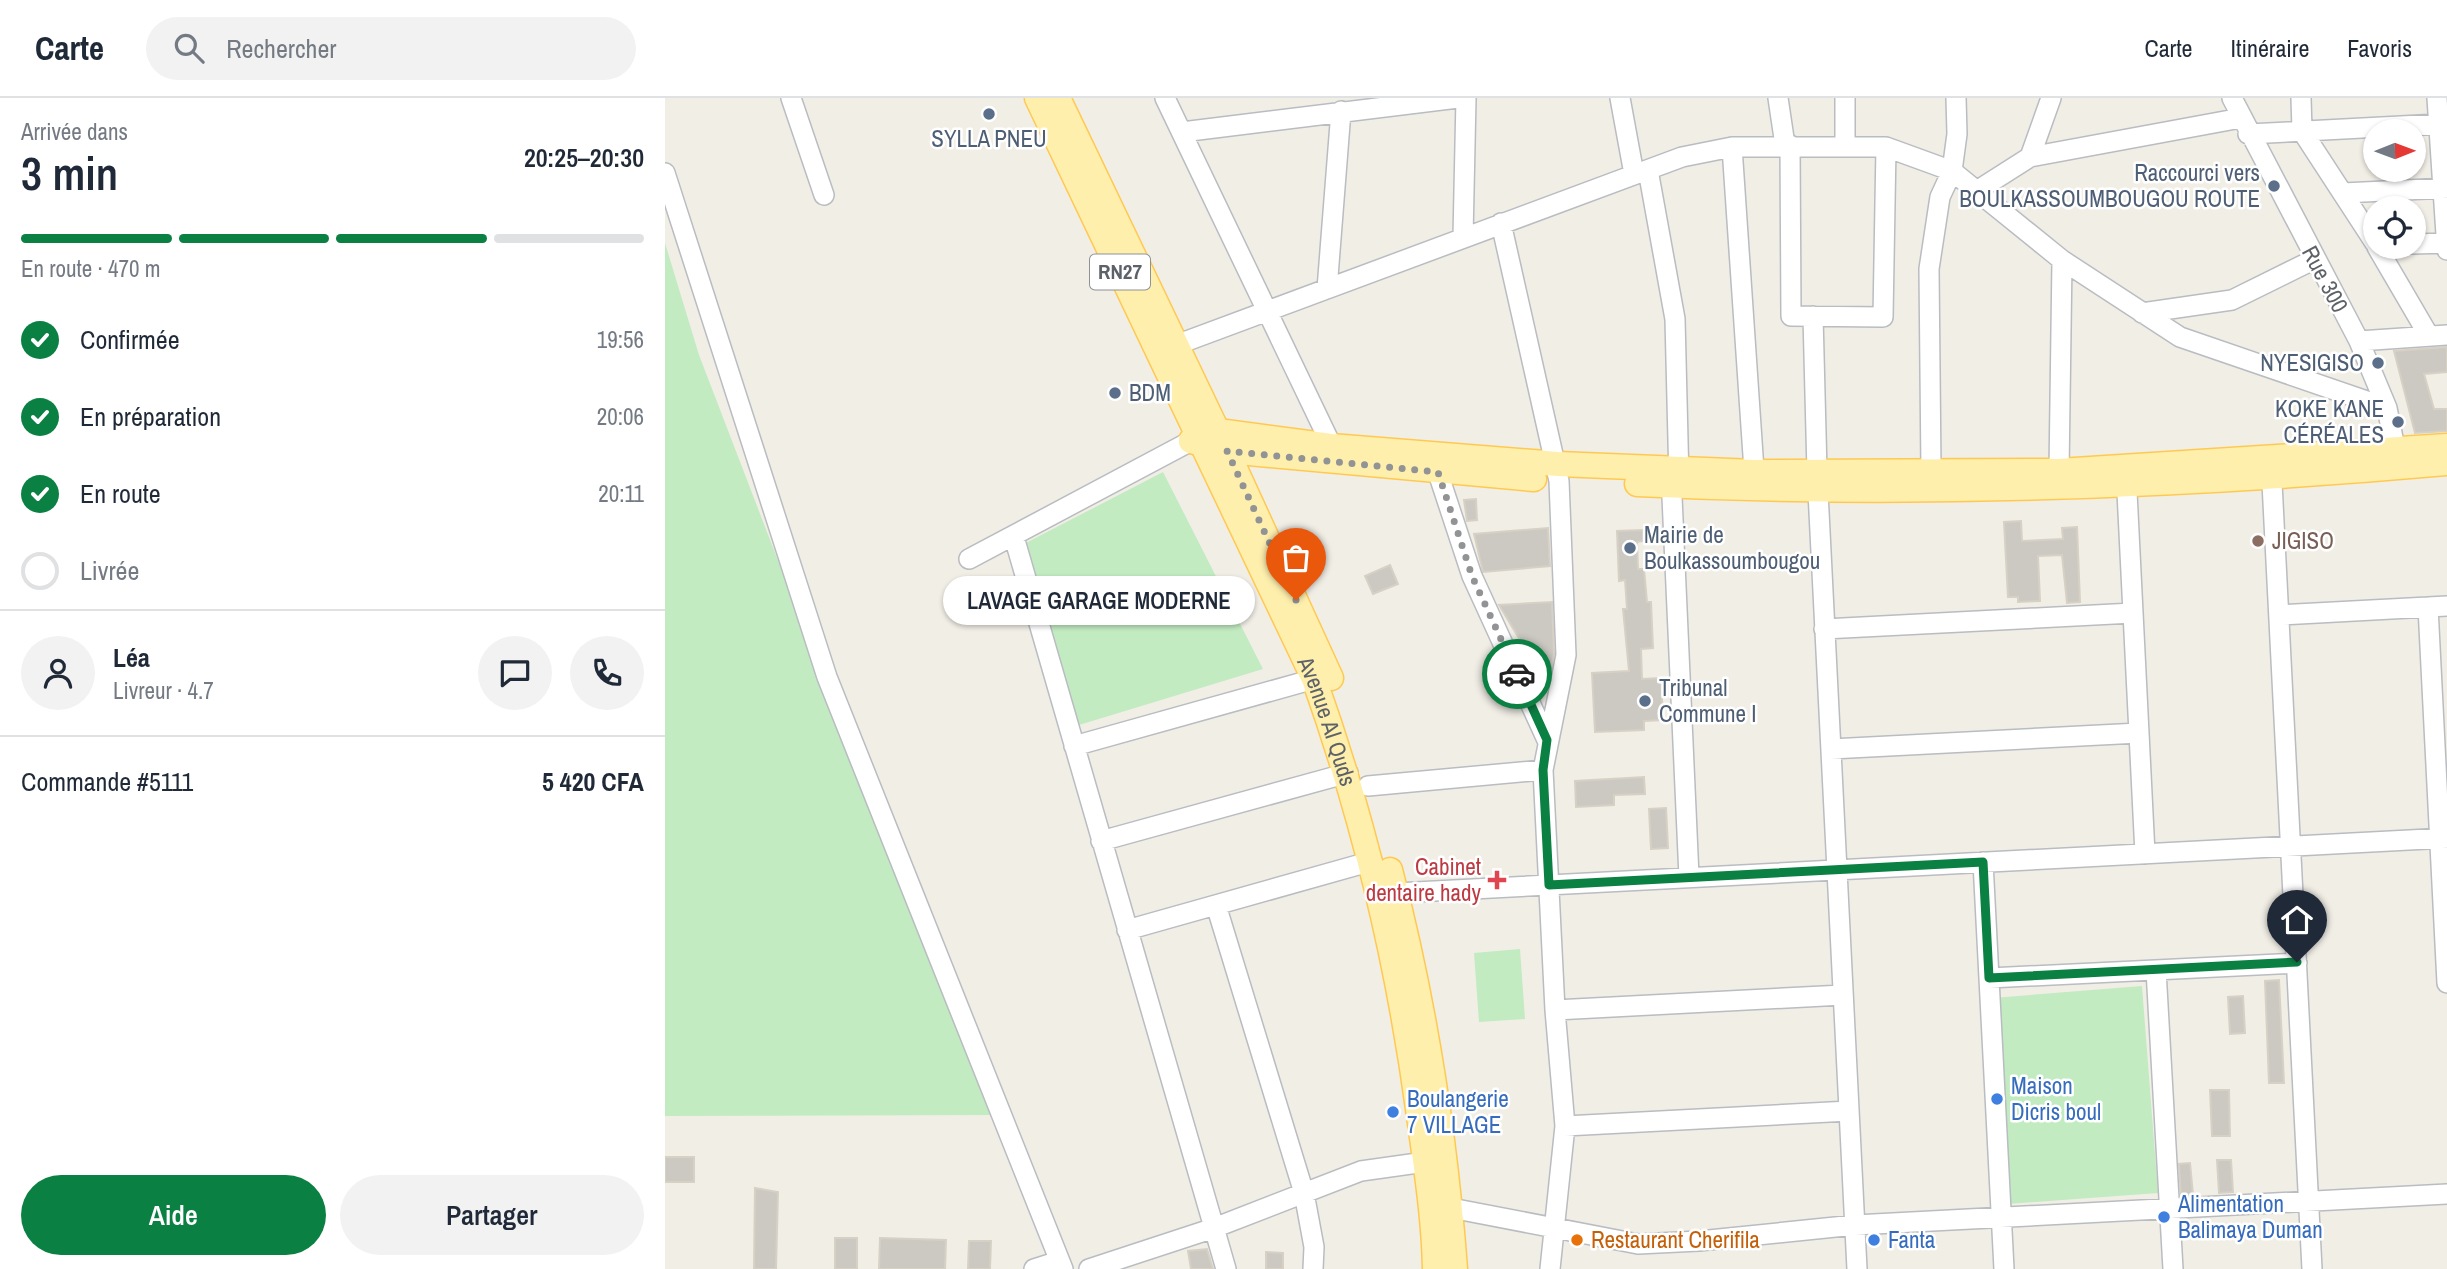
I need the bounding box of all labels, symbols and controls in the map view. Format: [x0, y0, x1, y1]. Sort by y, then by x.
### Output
search box [146, 17, 636, 80]
text: Carte [35, 26, 104, 70]
icon: search [170, 29, 208, 67]
text: Rechercher [226, 31, 336, 66]
text: Carte [2144, 32, 2193, 64]
text: Itinéraire [2231, 32, 2309, 64]
text: Favoris [2347, 32, 2412, 64]
marker: SYLLA PNEU [981, 106, 997, 122]
text: Arrivée dans [21, 116, 128, 147]
north arrow [2363, 119, 2425, 182]
map controls [2363, 119, 2426, 259]
place label: SYLLA PNEU [931, 123, 1047, 154]
text: 20:25–20:30 [524, 140, 644, 175]
text: 3 min [21, 142, 118, 204]
place label: Raccourci vers BOULKASSOUMBOUGOU ROUTE [1959, 157, 2260, 214]
marker: Raccourci vers BOULKASSOUMBOUGOU ROUTE [2266, 178, 2282, 194]
button: locate [2363, 196, 2426, 259]
street label: Rue 300 [2295, 240, 2356, 318]
text: En route · 470 m [21, 253, 160, 284]
road number: RN27 [1090, 254, 1150, 290]
icon: check [21, 321, 59, 359]
text: Confirmée [80, 322, 180, 357]
text: 19:56 [597, 324, 644, 355]
place label: NYESIGISO [2260, 347, 2364, 378]
marker: NYESIGISO [2370, 355, 2386, 371]
place label: BDM [1129, 377, 1171, 408]
marker: BDM [1107, 385, 1123, 401]
place label: KOKE KANE CÉRÉALES [2275, 393, 2384, 450]
icon: check [21, 398, 59, 436]
text: En préparation [80, 399, 221, 434]
text: 20:06 [597, 401, 644, 432]
marker: KOKE KANE CÉRÉALES [2390, 414, 2406, 430]
icon: check [21, 475, 59, 513]
text: En route [80, 476, 161, 511]
text: 20:11 [598, 478, 644, 509]
place label: Mairie de Boulkassoumbougou [1644, 519, 1820, 576]
place label: JIGISO [2272, 525, 2334, 556]
pin [1266, 528, 1326, 600]
marker: JIGISO [2250, 533, 2266, 549]
icon: bag [1277, 539, 1315, 577]
marker: Mairie de Boulkassoumbougou [1622, 540, 1638, 556]
text: Livrée [80, 553, 139, 588]
callout: LAVAGE GARAGE MODERNE [943, 575, 1254, 624]
text: LAVAGE GARAGE MODERNE [967, 585, 1231, 616]
button: person [21, 636, 95, 710]
button: chat [478, 636, 552, 710]
button: phone [570, 636, 644, 710]
courier [1482, 639, 1552, 709]
text: Léa [113, 640, 150, 675]
street label: Avenue Al Quds [1290, 650, 1364, 790]
icon: car [1498, 655, 1536, 693]
place label: Tribunal Commune I [1659, 672, 1756, 729]
text: Livreur · 4.7 [113, 675, 214, 706]
marker: Tribunal Commune I [1637, 693, 1653, 709]
text: Commande #5111 [21, 764, 193, 799]
text: 5 420 CFA [542, 764, 644, 799]
place label: Cabinet dentaire hady [1366, 851, 1482, 908]
marker: Cabinet dentaire hady [1487, 870, 1507, 890]
pin [2267, 890, 2327, 962]
icon: home [2278, 901, 2316, 939]
place label: Maison Dicris boul [2011, 1070, 2101, 1127]
place label: Boulangerie 7 VILLAGE [1407, 1083, 1509, 1140]
marker: Maison Dicris boul [1989, 1091, 2005, 1107]
marker: Boulangerie 7 VILLAGE [1385, 1104, 1401, 1120]
button: Aide [21, 1175, 326, 1255]
button: Partager [340, 1175, 644, 1255]
place label: Alimentation Balimaya Duman [2177, 1188, 2323, 1245]
marker: Alimentation Balimaya Duman [2156, 1209, 2172, 1225]
place label: Restaurant Cherifila [1591, 1224, 1760, 1255]
place label: Fanta [1888, 1224, 1936, 1255]
marker: Restaurant Cherifila [1569, 1232, 1585, 1248]
marker: Fanta [1866, 1232, 1882, 1248]

